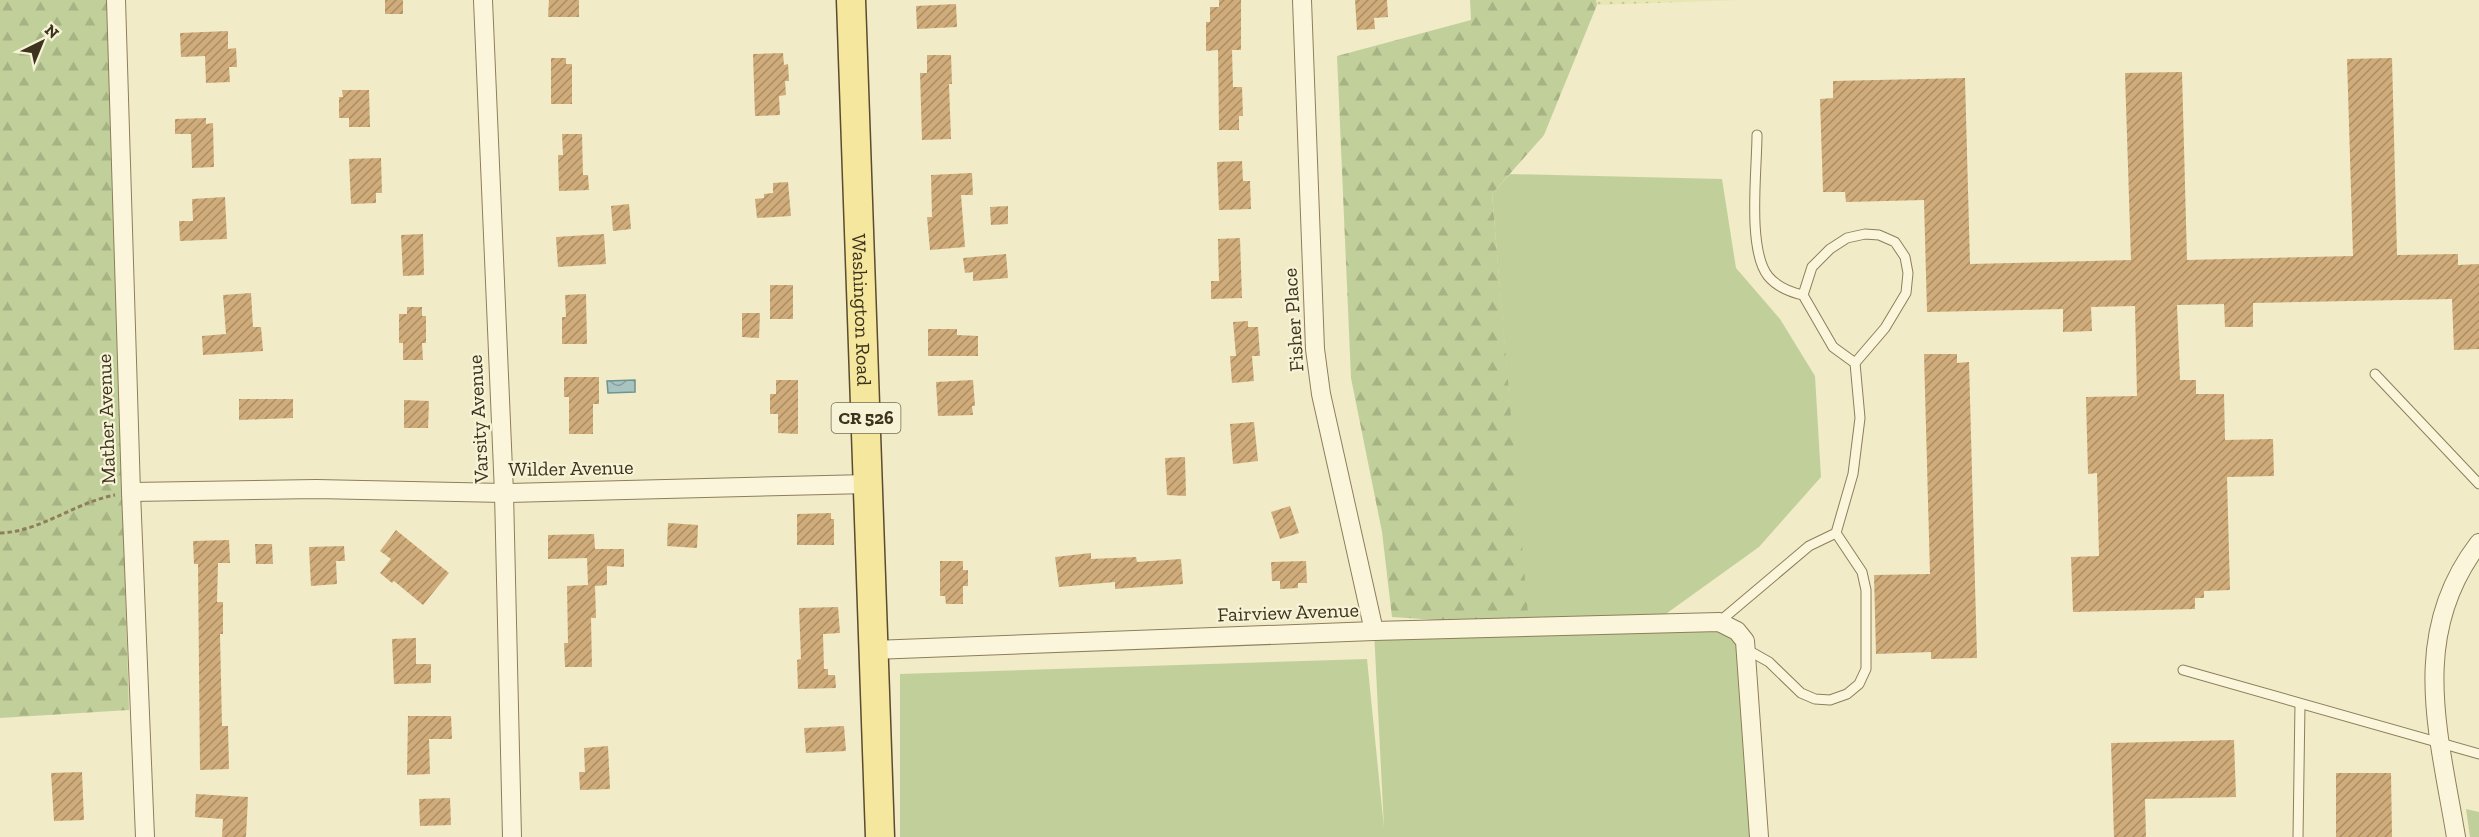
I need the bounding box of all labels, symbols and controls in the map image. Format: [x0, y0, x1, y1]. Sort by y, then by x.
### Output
north arrow [12, 12, 72, 72]
text: N [41, 20, 63, 42]
street label: Washington Road [847, 233, 876, 386]
street label: Fisher Place [1277, 267, 1309, 373]
street label: Mather Avenue [92, 353, 120, 485]
street label: Varsity Avenue [463, 354, 493, 485]
road number: CR 526 [832, 403, 900, 433]
street label: Wilder Avenue [508, 455, 634, 481]
street label: Fairview Avenue [1217, 598, 1359, 626]

